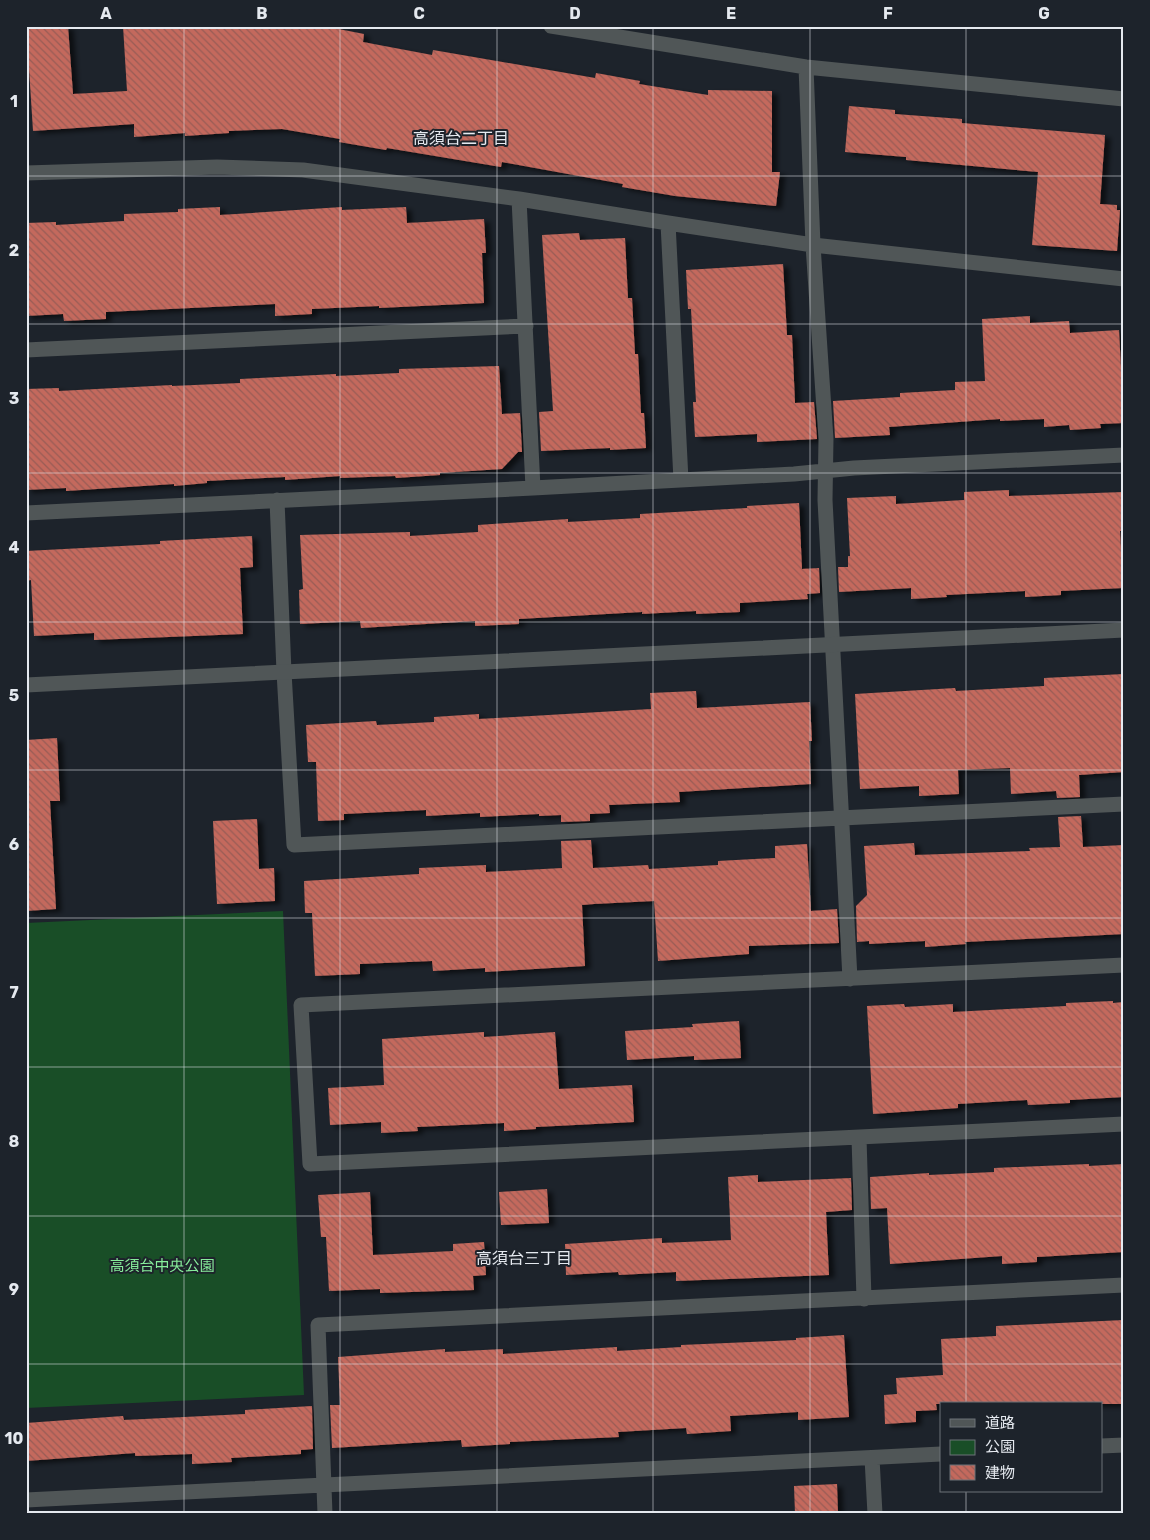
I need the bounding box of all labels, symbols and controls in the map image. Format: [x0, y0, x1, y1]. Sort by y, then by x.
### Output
text: A [100, 4, 112, 23]
text: B [256, 4, 268, 23]
text: C [413, 4, 425, 23]
text: D [569, 4, 581, 23]
text: E [726, 4, 736, 23]
text: F [883, 4, 893, 23]
text: G [1038, 4, 1050, 23]
text: 1 [10, 92, 18, 111]
district label: 高須台二丁目 [413, 129, 509, 148]
text: 2 [9, 241, 19, 260]
text: 3 [9, 389, 19, 408]
text: 4 [9, 538, 20, 557]
text: 5 [9, 686, 19, 705]
text: 6 [9, 835, 19, 854]
text: 7 [9, 983, 19, 1002]
text: 8 [9, 1132, 20, 1151]
district label: 高須台三丁目 [476, 1249, 572, 1268]
park label: 高須台中央公園 [109, 1257, 215, 1275]
text: 9 [9, 1280, 19, 1299]
legend [940, 1402, 1102, 1492]
text: 道路 [985, 1414, 1015, 1432]
text: 10 [5, 1429, 24, 1448]
text: 公園 [985, 1438, 1015, 1456]
text: 建物 [985, 1464, 1015, 1482]

